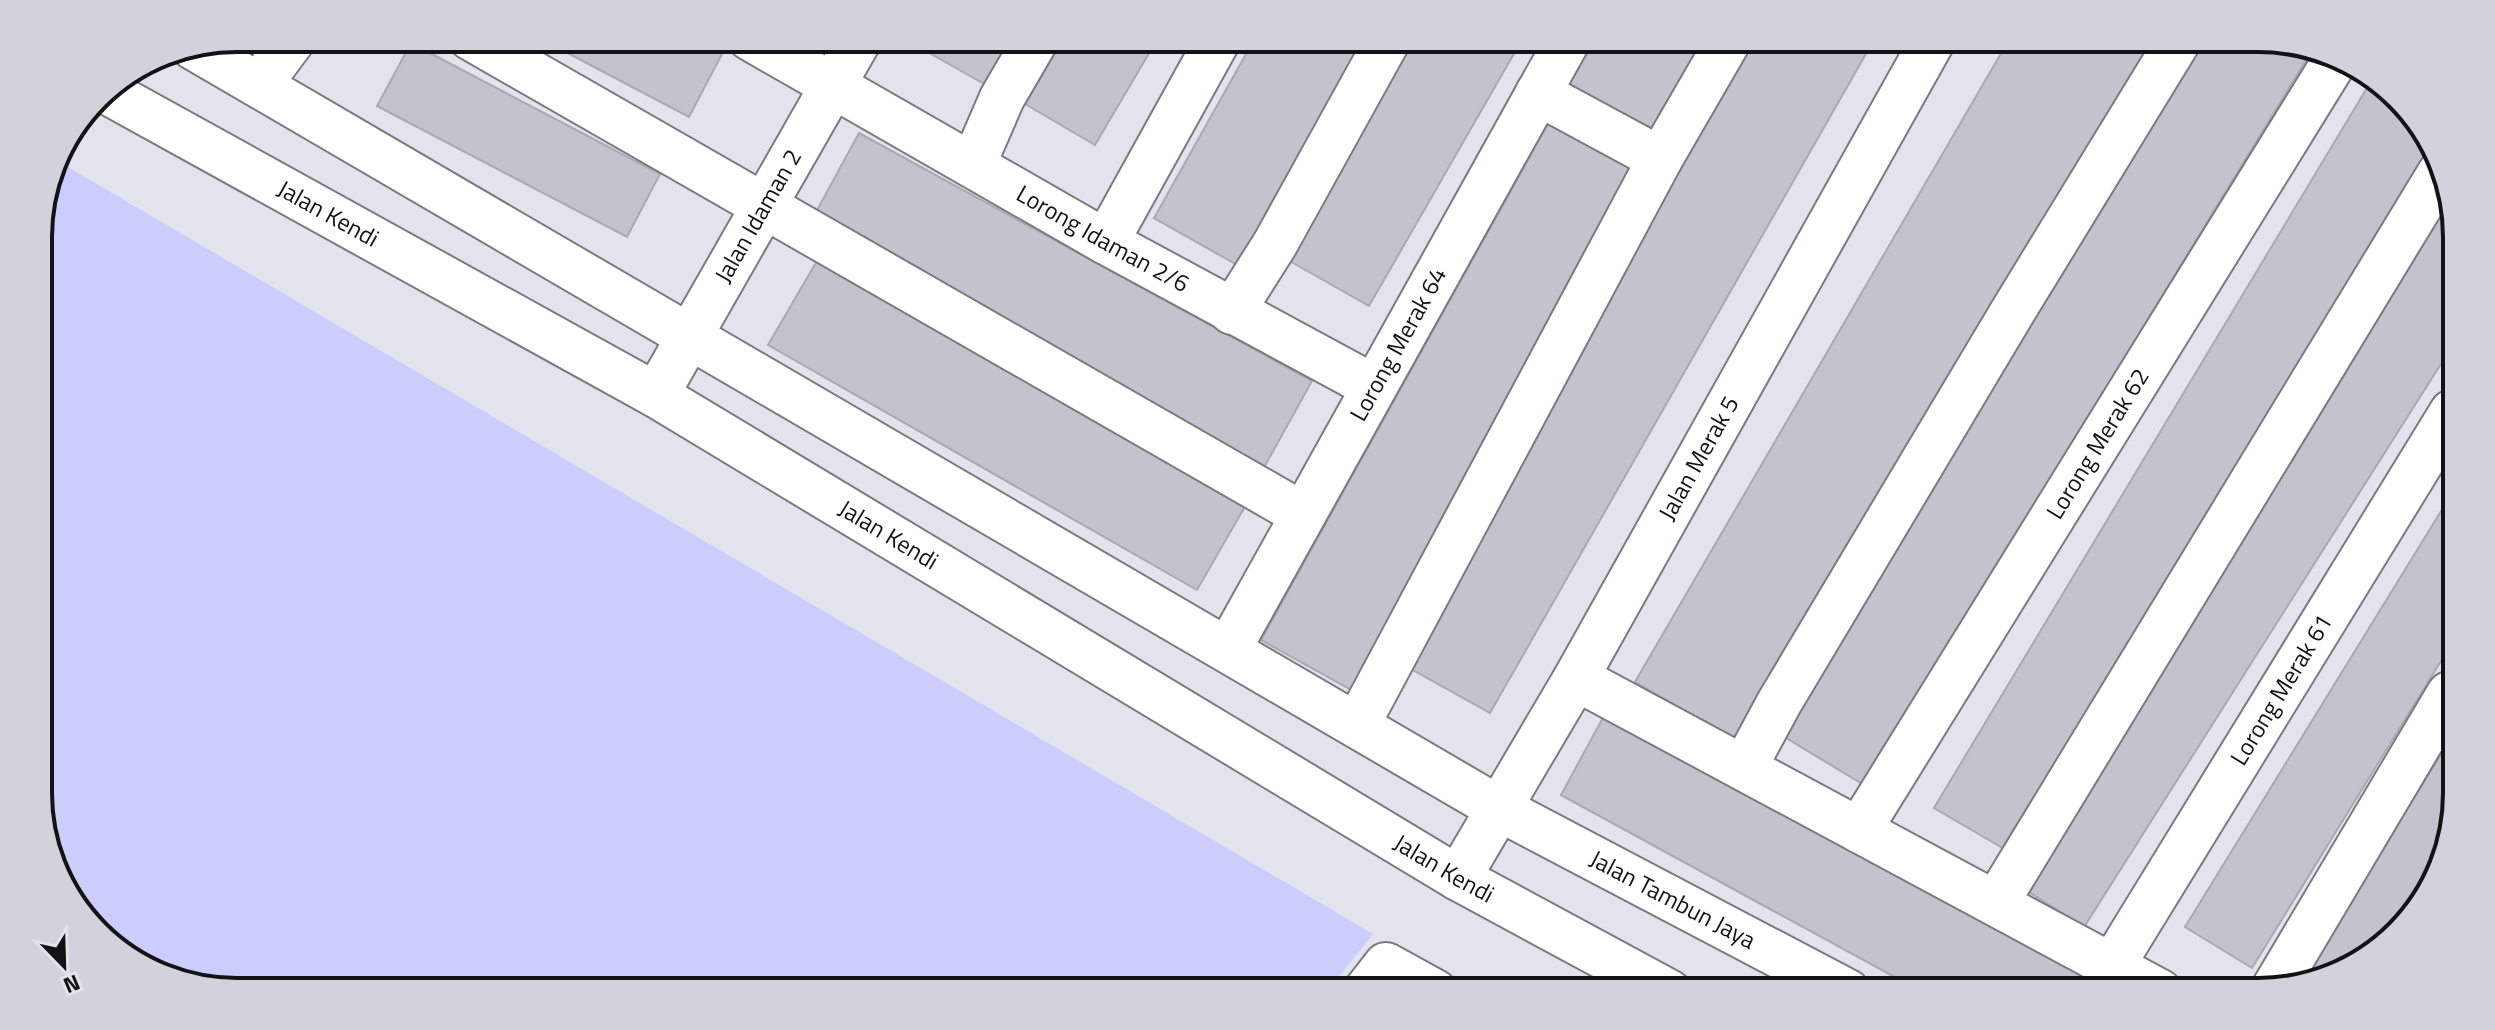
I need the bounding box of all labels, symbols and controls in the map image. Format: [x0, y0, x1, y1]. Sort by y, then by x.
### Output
street label: Jalan Idaman 2 [705, 142, 810, 289]
street label: Jalan Kendi [271, 170, 386, 256]
street label: Lorong Idaman 2/6 [1010, 175, 1196, 301]
street label: Lorong Merak 64 [1340, 260, 1455, 427]
street label: Lorong Merak 62 [2037, 361, 2157, 526]
street label: Jalan Merak 5 [1649, 389, 1747, 527]
street label: Jalan Kendi [832, 490, 946, 578]
street label: Lorong Merak 61 [2220, 607, 2341, 772]
street label: Jalan Kendi [1387, 824, 1501, 911]
street label: Jalan Tambun Jaya [1584, 840, 1763, 957]
north arrow [24, 926, 104, 1006]
text: N [58, 966, 85, 1003]

